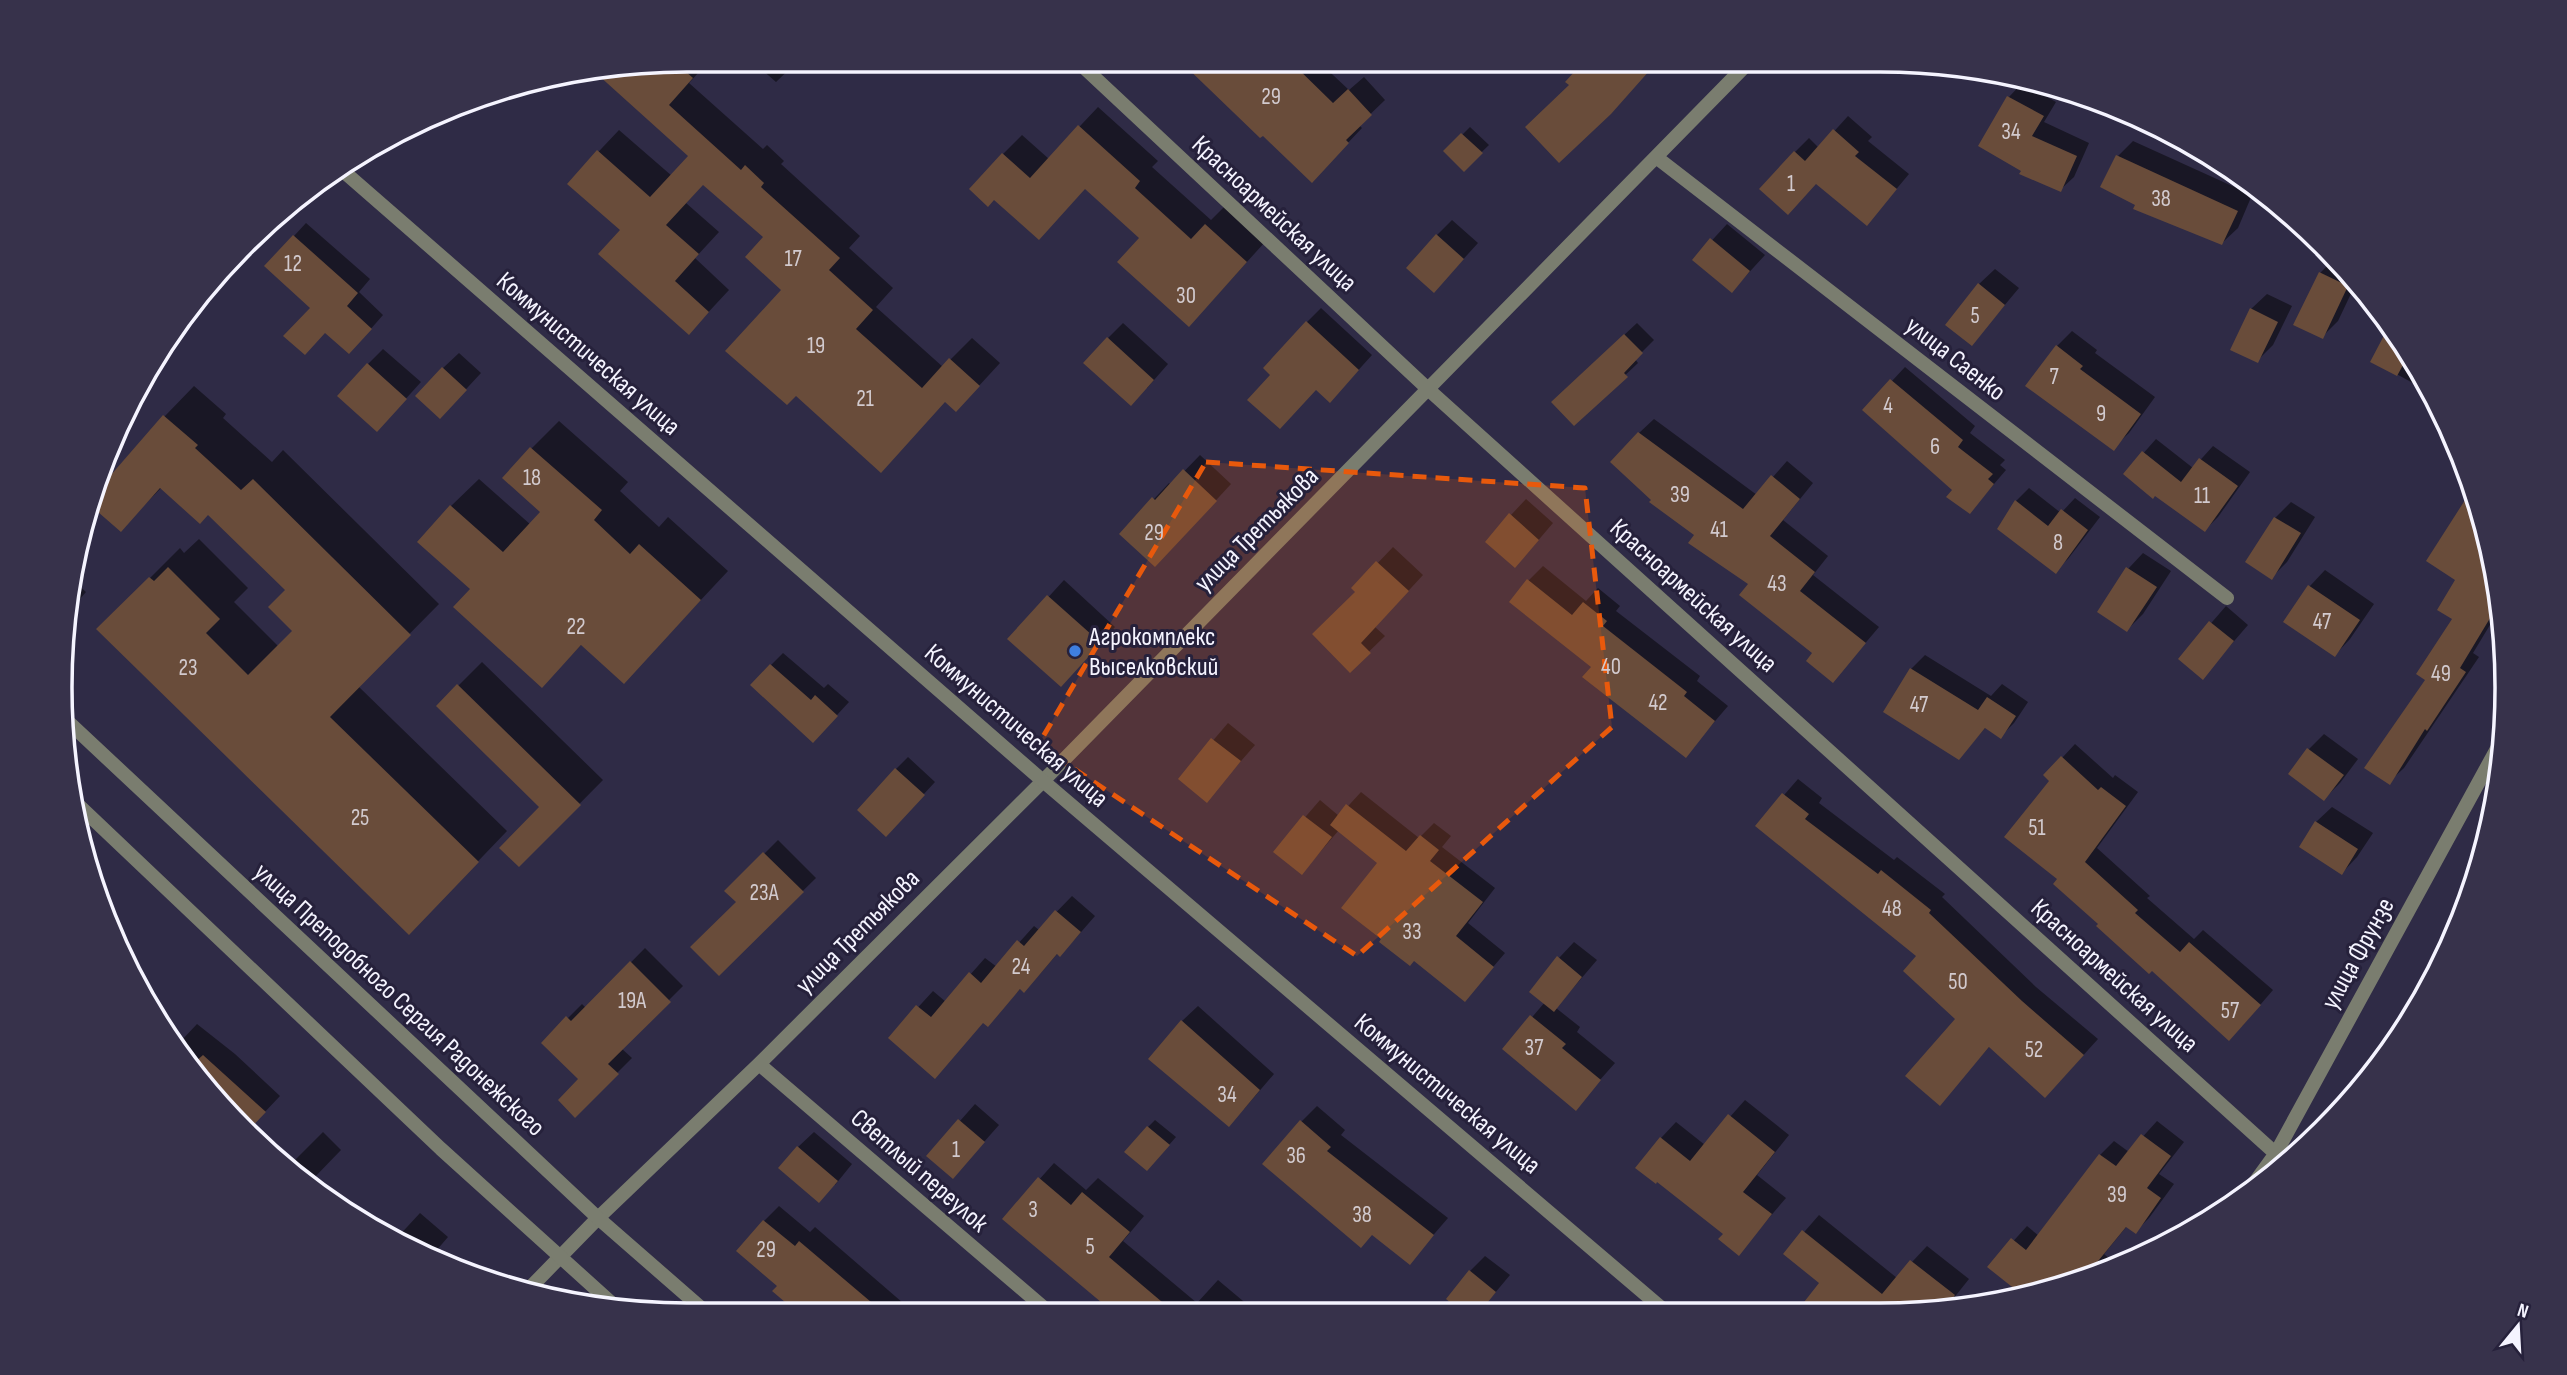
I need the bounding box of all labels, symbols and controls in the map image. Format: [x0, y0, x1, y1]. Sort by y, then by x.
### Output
house number: 29 [1261, 83, 1281, 111]
house number: 34 [2001, 118, 2021, 146]
street label: Красноармейская улица [1185, 130, 1363, 298]
house number: 1 [1787, 170, 1795, 198]
house number: 38 [2151, 185, 2171, 213]
house number: 17 [784, 245, 802, 273]
house number: 12 [284, 250, 302, 278]
street label: Коммунистическая улица [490, 266, 686, 442]
house number: 30 [1176, 282, 1196, 310]
house number: 5 [1970, 302, 1980, 330]
street label: улица Саенко [1899, 310, 2011, 408]
house number: 19 [807, 332, 825, 360]
house number: 7 [2049, 363, 2059, 391]
house number: 21 [856, 385, 874, 413]
house number: 4 [1883, 392, 1893, 420]
house number: 9 [2096, 400, 2106, 428]
house number: 6 [1930, 433, 1940, 461]
street label: улица Третьякова [1189, 462, 1326, 599]
house number: 18 [523, 464, 541, 492]
house number: 39 [1670, 481, 1690, 509]
house number: 11 [2194, 482, 2210, 510]
street label: Красноармейская улица [1603, 513, 1783, 679]
house number: 41 [1710, 516, 1728, 544]
house number: 29 [1144, 519, 1164, 547]
house number: 8 [2053, 529, 2063, 557]
house number: 43 [1767, 570, 1787, 598]
house number: 47 [2313, 608, 2331, 636]
house number: 22 [567, 613, 585, 641]
place label: Агрокомплекс Выселковский [1088, 622, 1218, 683]
street label: Коммунистическая улица [918, 638, 1114, 814]
marker: Агрокомплекс Выселковский [1067, 643, 1083, 659]
house number: 40 [1601, 653, 1621, 681]
house number: 23 [178, 654, 198, 682]
house number: 49 [2431, 660, 2451, 688]
house number: 42 [1648, 689, 1668, 717]
house number: 47 [1910, 691, 1928, 719]
house number: 25 [351, 804, 369, 832]
house number: 51 [2028, 814, 2046, 842]
street label: улица Преподобного Сергия Радонежского [247, 857, 551, 1143]
street label: улица Третьякова [790, 864, 927, 1001]
house number: 23А [749, 879, 779, 907]
street label: Красноармейская улица [2024, 893, 2204, 1059]
street label: улица Фрунзе [2315, 893, 2402, 1015]
house number: 48 [1882, 895, 1902, 923]
house number: 33 [1402, 918, 1422, 946]
house number: 24 [1012, 953, 1031, 981]
house number: 50 [1948, 968, 1968, 996]
house number: 19А [618, 987, 646, 1015]
house number: 57 [2221, 997, 2239, 1025]
street label: Коммунистическая улица [1348, 1007, 1546, 1181]
house number: 37 [1525, 1034, 1543, 1062]
house number: 52 [2025, 1036, 2043, 1064]
house number: 34 [1217, 1081, 1237, 1109]
street label: Светлый переулок [844, 1103, 994, 1239]
house number: 1 [952, 1136, 960, 1164]
house number: 36 [1286, 1142, 1306, 1170]
house number: 39 [2107, 1181, 2127, 1209]
house number: 3 [1028, 1196, 1038, 1224]
house number: 38 [1352, 1201, 1372, 1229]
house number: 5 [1085, 1233, 1095, 1261]
house number: 29 [756, 1236, 776, 1264]
north arrow [2483, 1291, 2553, 1361]
text: N [2514, 1299, 2531, 1324]

